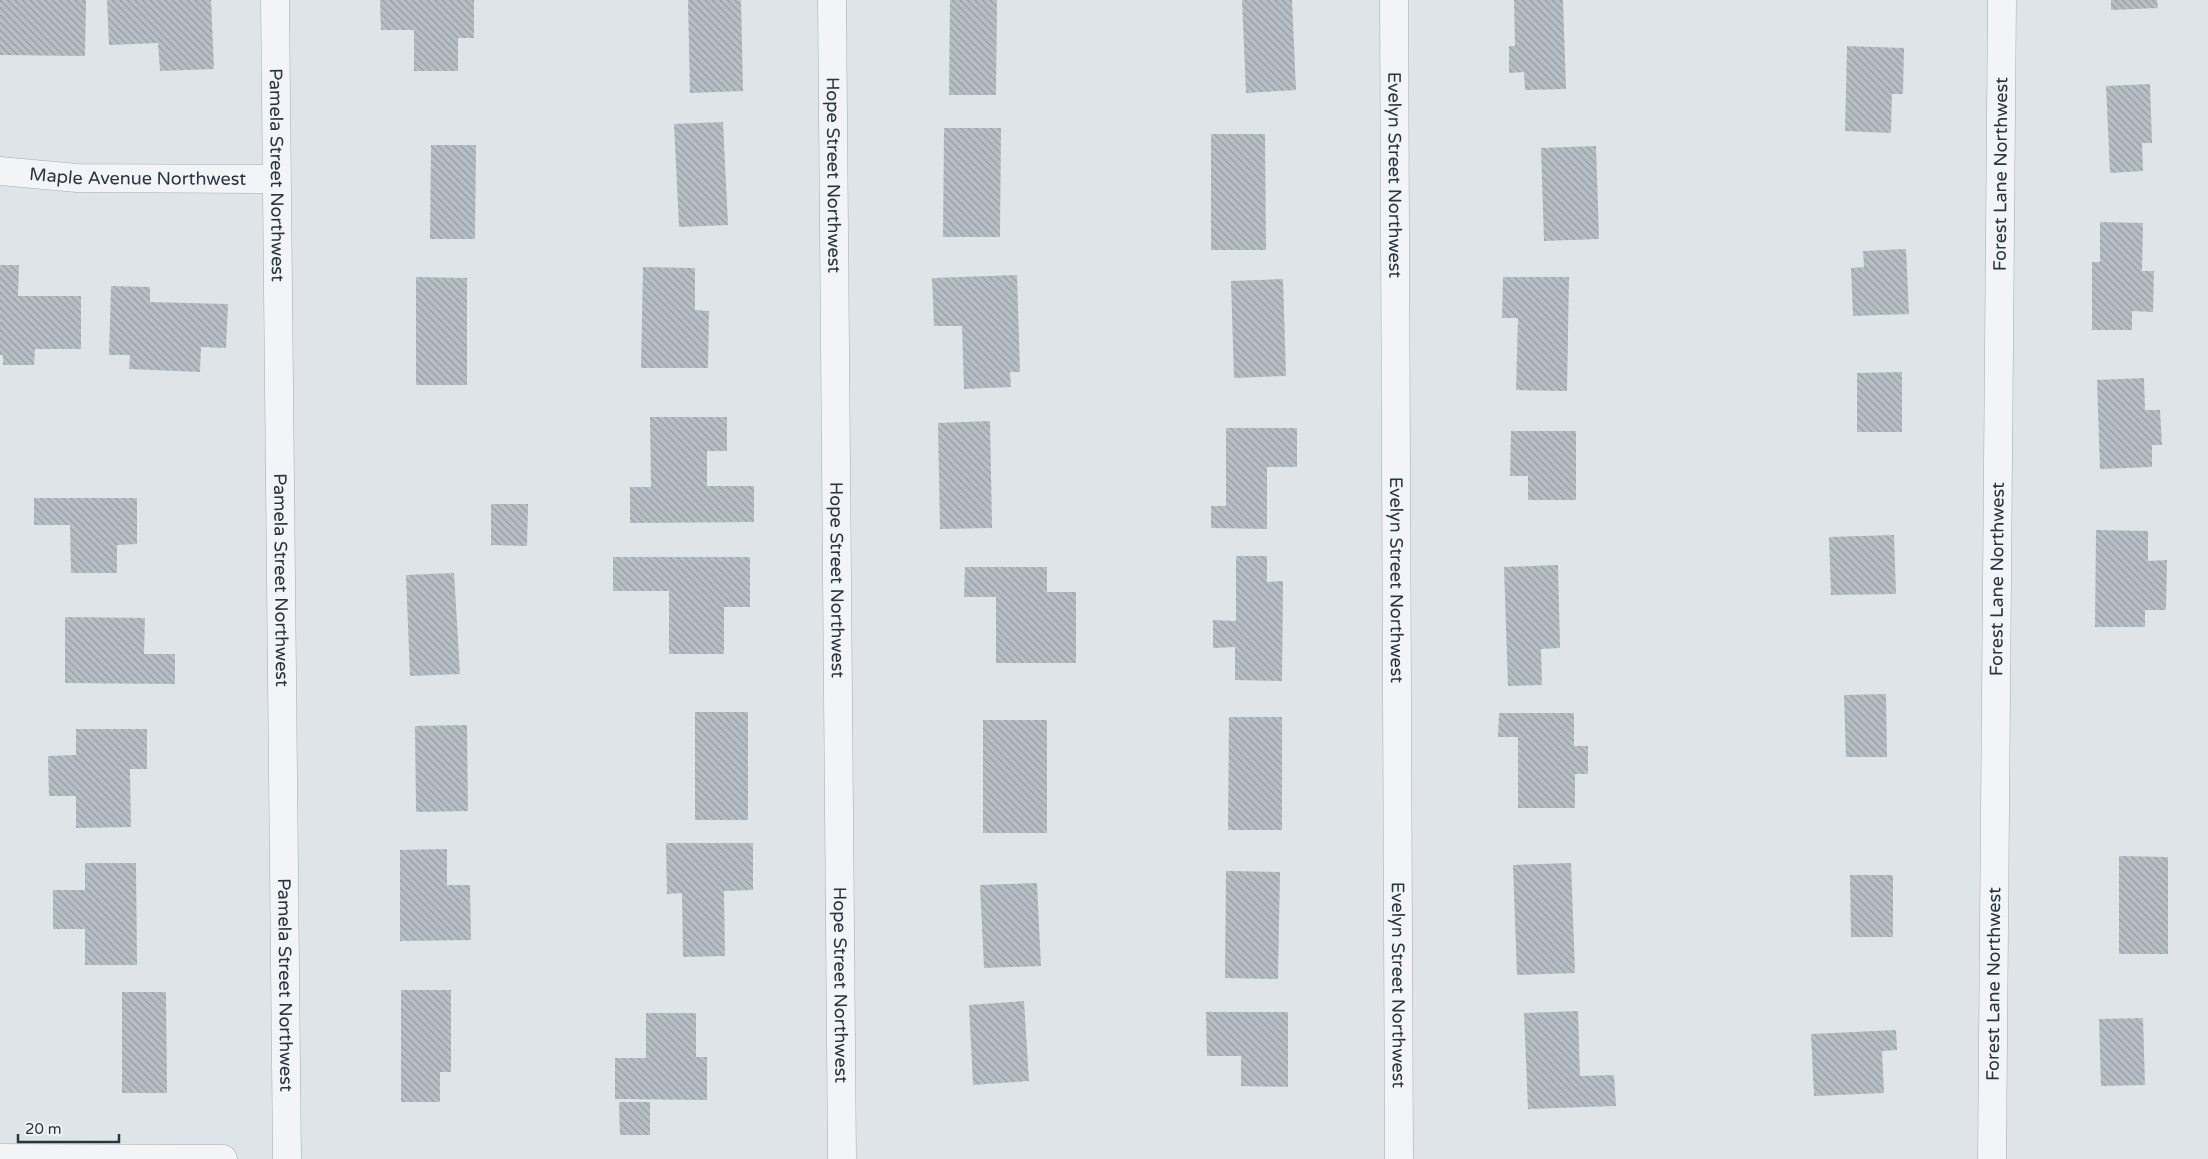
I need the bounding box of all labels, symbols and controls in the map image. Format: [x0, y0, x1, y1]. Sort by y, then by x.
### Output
street label: Pamela Street Northwest [265, 68, 289, 282]
street label: Evelyn Street Northwest [1383, 72, 1406, 278]
street label: Hope Street Northwest [822, 77, 845, 273]
street label: Forest Lane Northwest [1989, 77, 2012, 271]
street label: Maple Avenue Northwest [28, 163, 246, 190]
street label: Pamela Street Northwest [269, 473, 293, 687]
street label: Evelyn Street Northwest [1385, 477, 1408, 683]
street label: Hope Street Northwest [825, 482, 849, 678]
street label: Forest Lane Northwest [1985, 482, 2009, 676]
street label: Pamela Street Northwest [273, 878, 297, 1092]
street label: Evelyn Street Northwest [1387, 882, 1410, 1088]
street label: Hope Street Northwest [829, 887, 852, 1083]
street label: Forest Lane Northwest [1982, 887, 2005, 1081]
scale bar [18, 1112, 119, 1144]
text: 20 m [25, 1120, 62, 1138]

